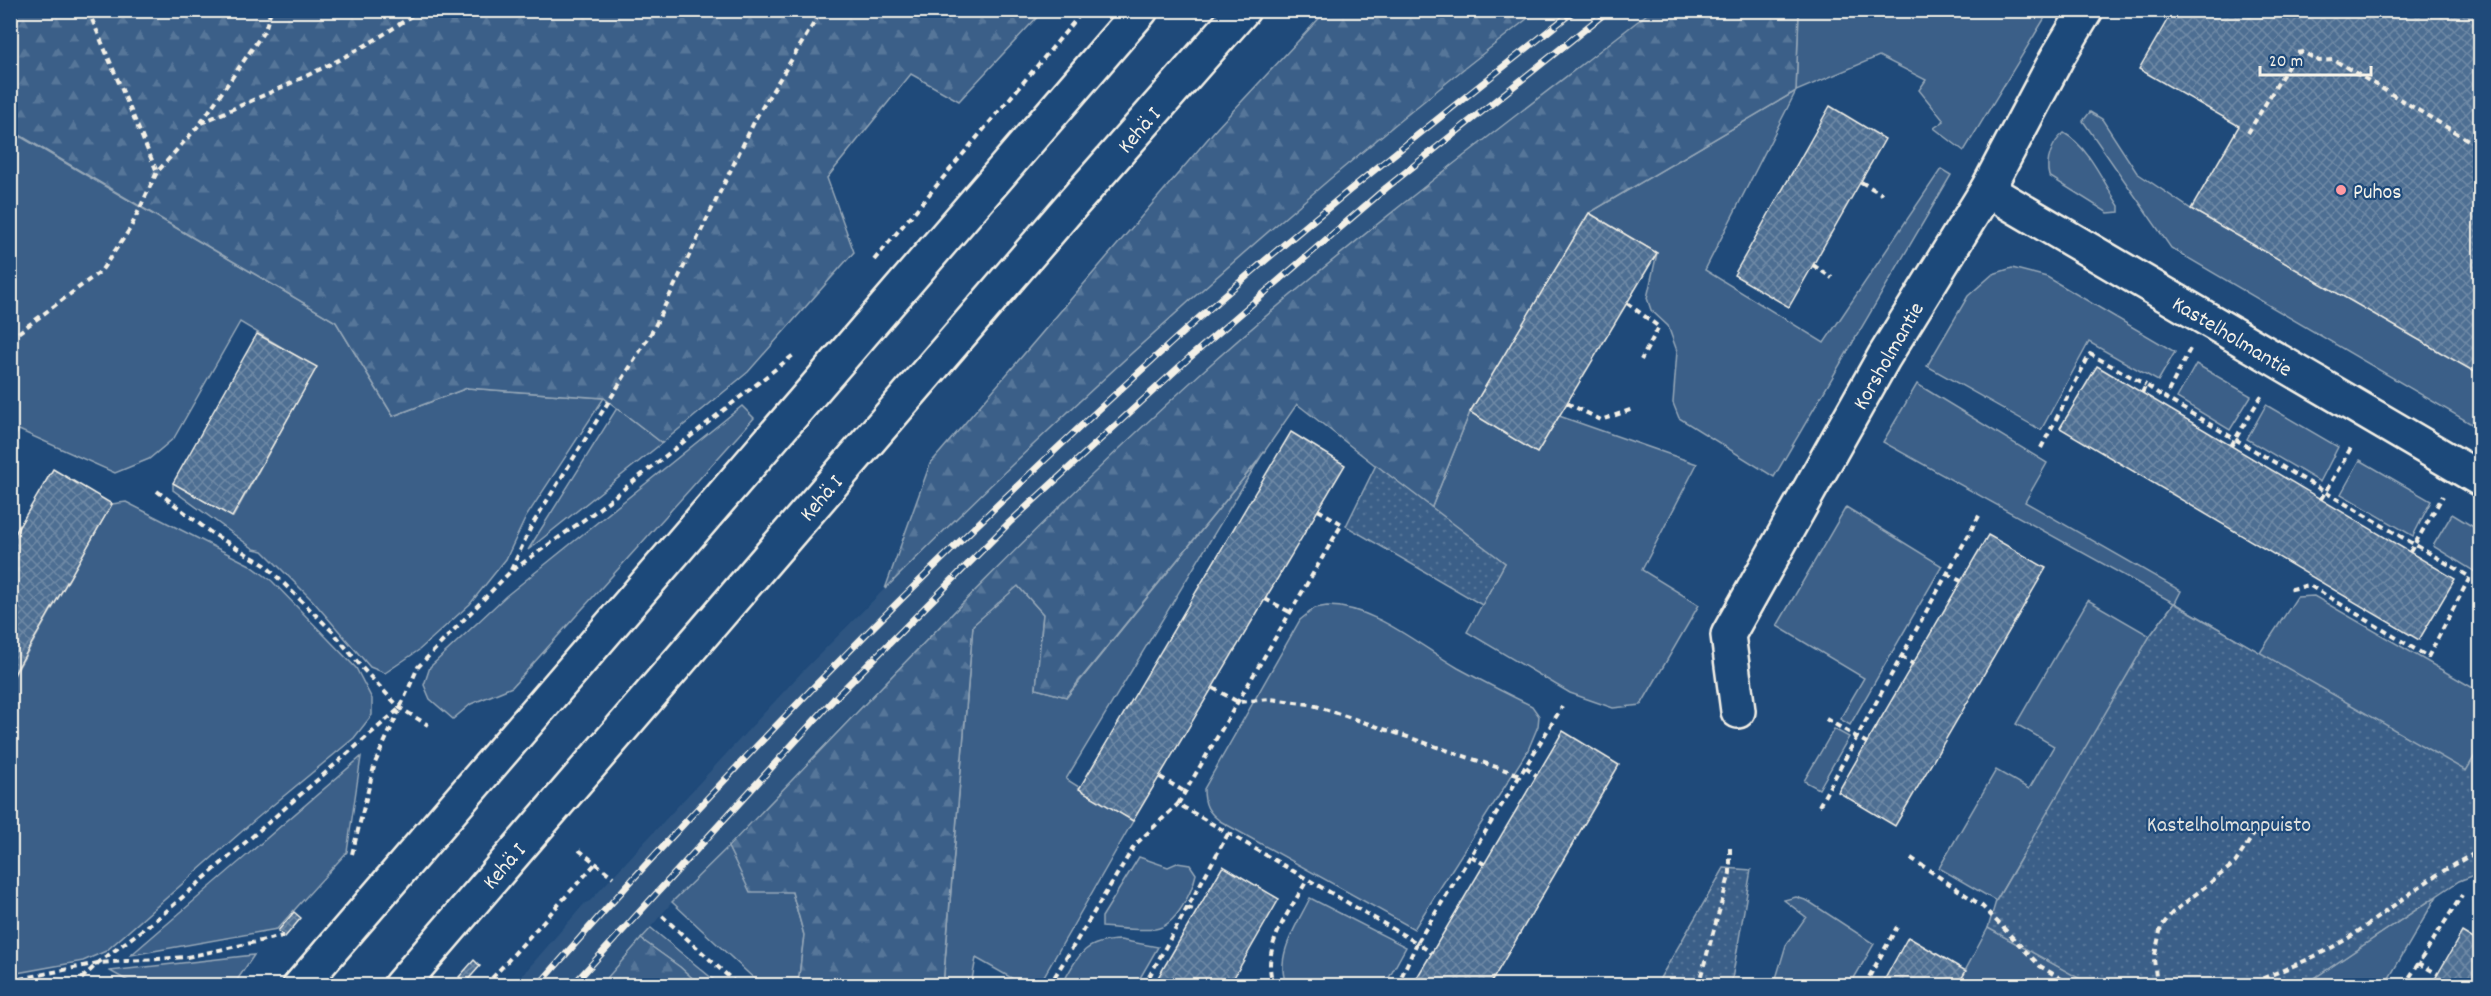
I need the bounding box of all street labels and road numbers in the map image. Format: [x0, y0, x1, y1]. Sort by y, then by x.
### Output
street label: Kehä I [1112, 101, 1170, 161]
street label: Kastelholmantie [2165, 290, 2297, 386]
street label: Korsholmantie [1847, 297, 1933, 416]
street label: Kehä I [794, 469, 852, 529]
street label: Kehä I [477, 837, 535, 897]

